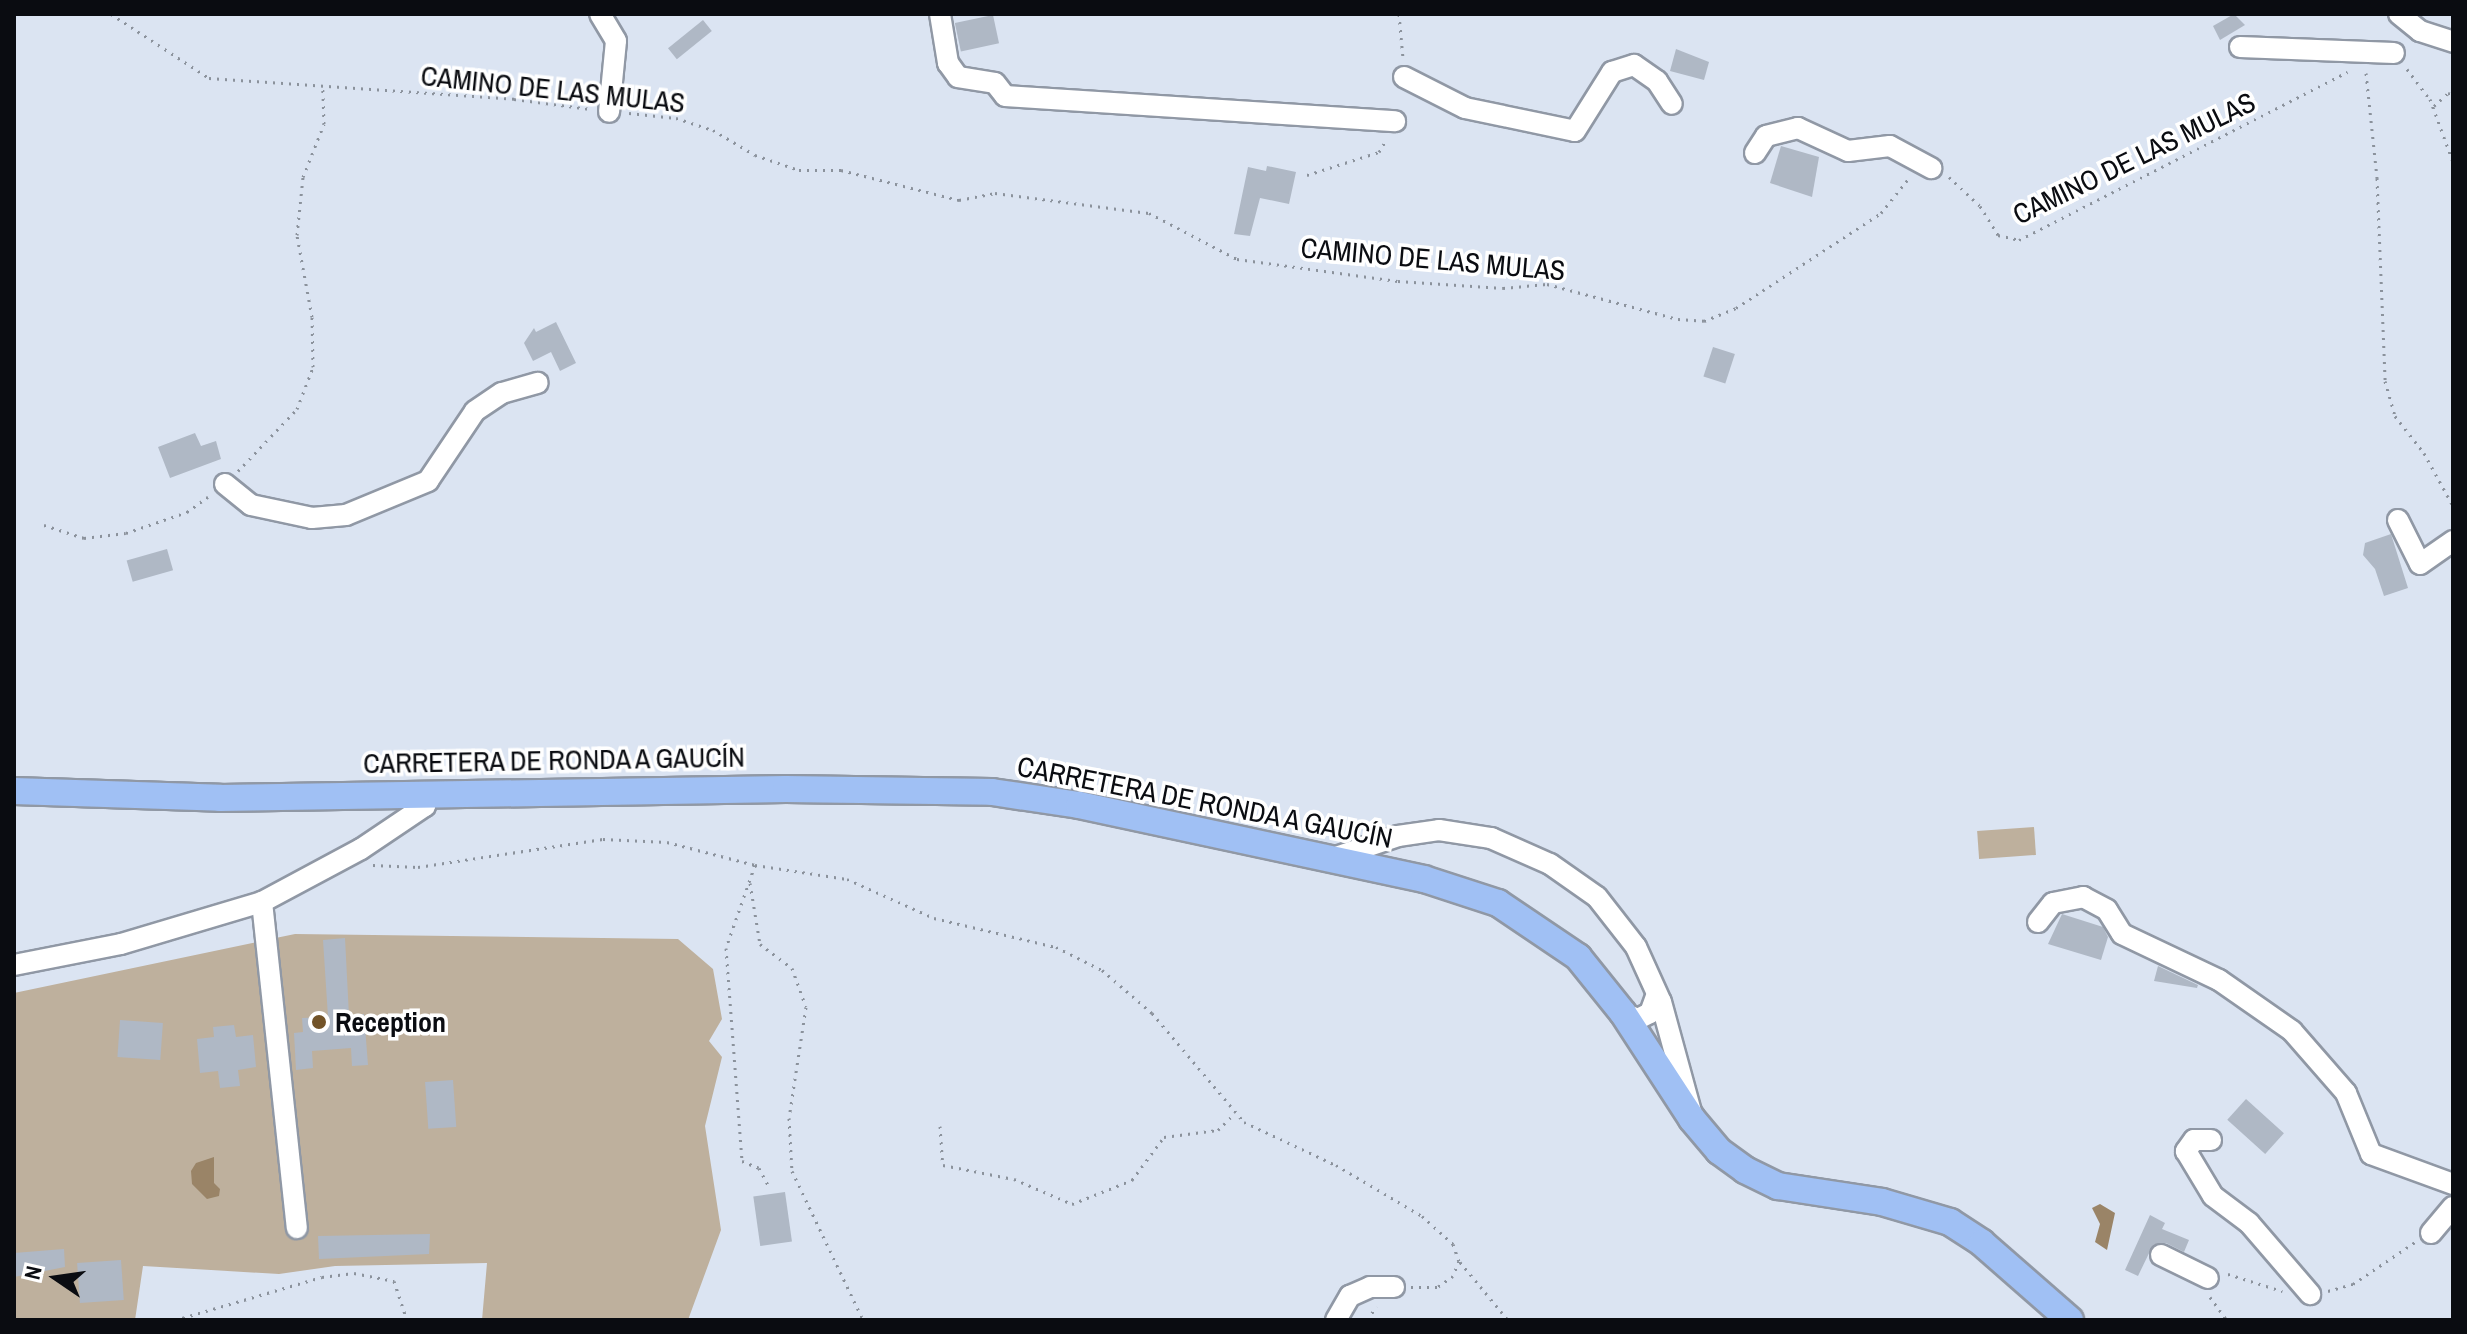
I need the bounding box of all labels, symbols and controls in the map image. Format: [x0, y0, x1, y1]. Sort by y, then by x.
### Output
street label: CAMINO DE LAS MULAS [419, 58, 687, 120]
street label: CAMINO DE LAS MULAS [2007, 85, 2261, 231]
street label: CAMINO DE LAS MULAS [1299, 231, 1567, 287]
street label: CARRETERA DE RONDA A GAUCÍN [360, 740, 748, 780]
street label: CARRETERA DE RONDA A GAUCÍN [1012, 749, 1398, 855]
place label: Reception [335, 1005, 446, 1039]
marker: Reception [310, 1013, 328, 1031]
north arrow [16, 1238, 96, 1318]
text: N [17, 1263, 49, 1282]

